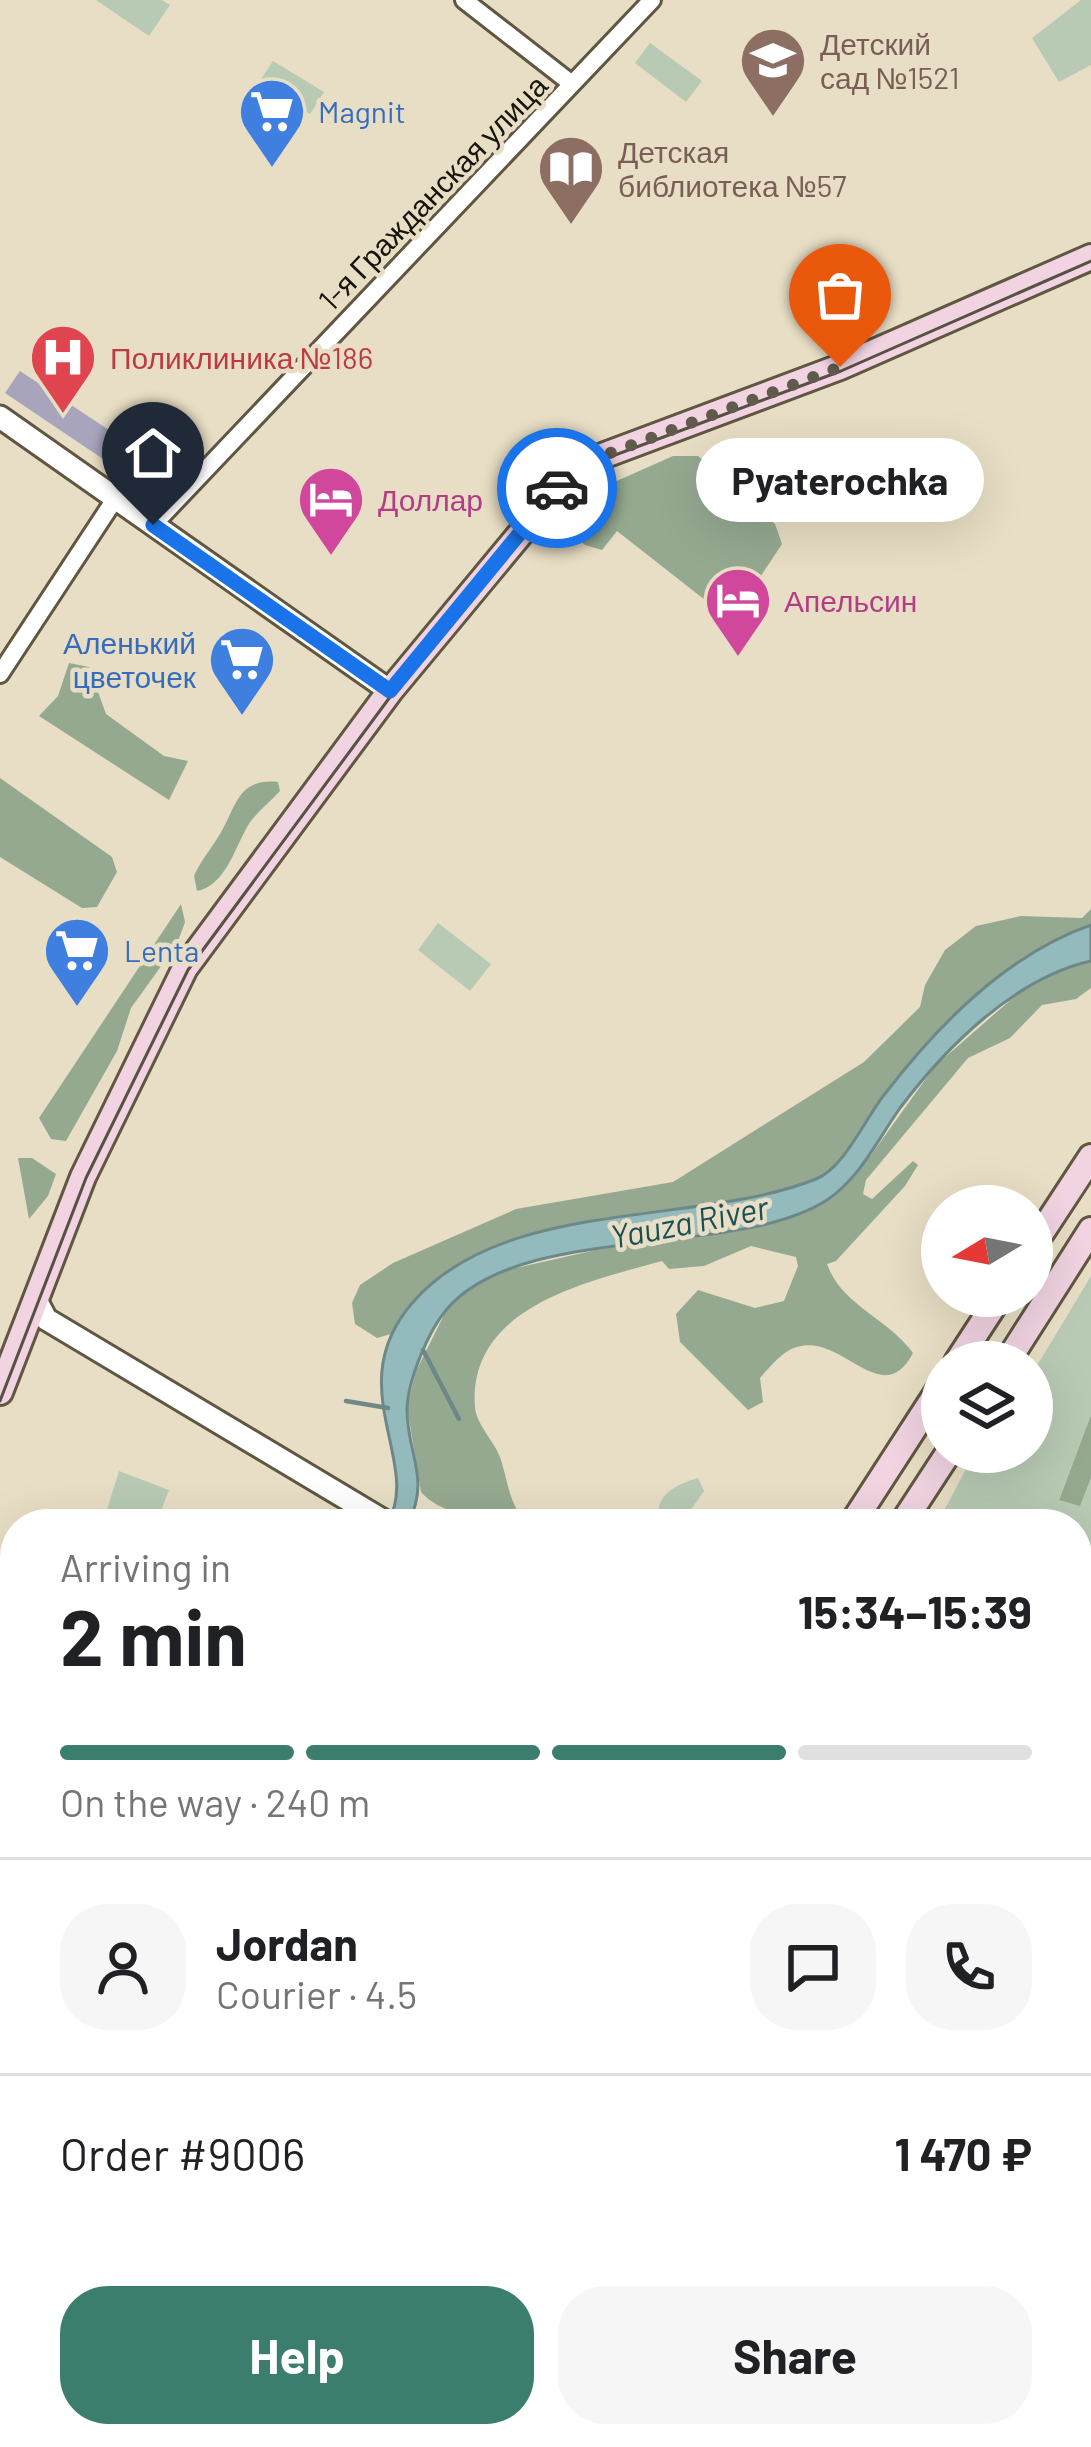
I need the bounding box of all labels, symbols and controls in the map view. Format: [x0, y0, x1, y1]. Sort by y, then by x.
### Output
school or university icon: Детский сад №1521 [738, 25, 808, 119]
place label: Детский сад №1521 [820, 25, 959, 95]
street label: 1-я Гражданская улица [310, 67, 554, 317]
supermarket icon: Magnit [237, 76, 307, 170]
place label: Magnit [318, 93, 406, 129]
library icon: Детская библиотека №57 [536, 133, 606, 227]
place label: Детская библиотека №57 [618, 133, 846, 203]
pin [789, 244, 891, 367]
icon: bag [807, 262, 873, 328]
hospital icon: Поликлиника №186 [28, 322, 98, 416]
place label: Поликлиника №186 [110, 339, 373, 375]
pin [102, 402, 204, 525]
icon: home [120, 420, 186, 486]
courier [497, 428, 617, 548]
callout: Pyaterochka [696, 439, 984, 523]
icon: car [524, 455, 590, 521]
text: Pyaterochka [732, 456, 948, 503]
hotel icon: Доллар [296, 464, 366, 558]
place label: Доллар [378, 481, 483, 517]
hotel icon: Апельсин [703, 565, 773, 659]
place label: Апельсин [784, 582, 917, 618]
place label: Аленький цветочек [63, 624, 197, 694]
supermarket icon: Аленький цветочек [207, 624, 277, 718]
supermarket icon: Lenta [42, 915, 112, 1009]
place label: Lenta [124, 932, 199, 968]
north arrow [921, 1185, 1053, 1317]
map controls [921, 1185, 1053, 1473]
water label: Yauza River [607, 1186, 773, 1256]
button: layers [921, 1341, 1053, 1473]
text: Arriving in [60, 1543, 231, 1590]
text: 15:34–15:39 [798, 1584, 1032, 1638]
text: 2 min [60, 1588, 247, 1682]
text: On the way · 240 m [60, 1778, 370, 1825]
button: person [60, 1904, 186, 2030]
button: chat [750, 1904, 876, 2030]
button: phone [906, 1904, 1032, 2030]
text: Jordan [216, 1916, 358, 1970]
text: Courier · 4.5 [216, 1970, 417, 2017]
text: Order #9006 [60, 2126, 305, 2180]
text: 1 470 ₽ [895, 2126, 1032, 2180]
button: Help [60, 2286, 534, 2424]
button: Share [558, 2286, 1032, 2424]

